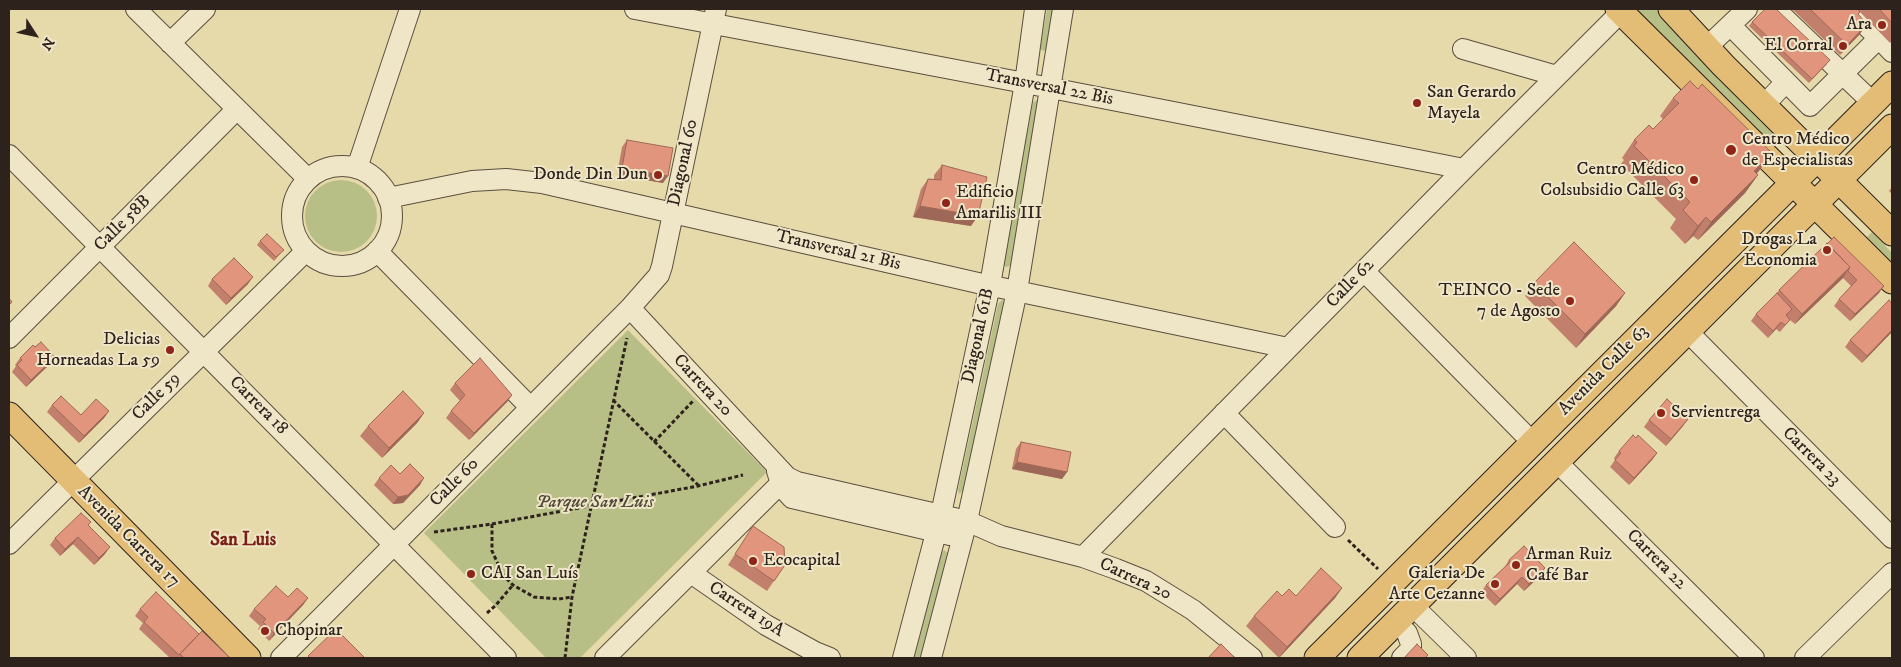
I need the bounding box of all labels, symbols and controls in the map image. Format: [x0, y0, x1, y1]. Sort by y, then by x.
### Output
north arrow [10, 10, 60, 60]
place label: Ara [1846, 14, 1872, 36]
marker: Ara [1876, 19, 1888, 31]
text: N [37, 34, 58, 53]
place label: El Corral [1764, 35, 1833, 57]
marker: El Corral [1837, 40, 1849, 52]
street label: Transversal 22 Bis [983, 65, 1115, 111]
place label: San Gerardo Mayela [1427, 82, 1516, 125]
marker: San Gerardo Mayela [1411, 97, 1423, 109]
street label: Diagonal 60 [664, 117, 704, 209]
place label: Centro Médico de Especialistas [1742, 129, 1853, 172]
marker: Centro Médico de Especialistas [1724, 143, 1738, 157]
place label: Centro Médico Colsubsidio Calle 63 [1540, 159, 1684, 202]
place label: Donde Din Dun [533, 164, 648, 186]
marker: Donde Din Dun [652, 169, 664, 181]
marker: Centro Médico Colsubsidio Calle 63 [1688, 174, 1700, 186]
place label: Edificio Amarilis III [956, 182, 1042, 224]
street label: Calle 58B [90, 191, 156, 257]
marker: Edificio Amarilis III [940, 197, 952, 209]
street label: Transversal 21 Bis [773, 226, 903, 276]
place label: Drogas La Economia [1741, 229, 1817, 272]
marker: Drogas La Economia [1821, 244, 1833, 256]
street label: Calle 62 [1322, 255, 1380, 313]
place label: TEINCO - Sede 7 de Agosto [1439, 280, 1560, 322]
street label: Diagonal 61B [958, 286, 1000, 386]
marker: TEINCO - Sede 7 de Agosto [1564, 295, 1576, 307]
street label: Avenida Calle 63 [1554, 321, 1654, 421]
place label: Delicias Horneadas La 59 [36, 329, 160, 372]
marker: Delicias Horneadas La 59 [164, 344, 176, 356]
street label: Carrera 20 [668, 350, 736, 422]
street label: Calle 59 [128, 368, 186, 426]
street label: Carrera 18 [224, 372, 292, 440]
place label: Servientrega [1671, 402, 1760, 424]
marker: Servientrega [1655, 407, 1667, 419]
street label: Carrera 23 [1777, 423, 1845, 491]
street label: Calle 60 [426, 454, 484, 512]
street label: Avenida Carrera 17 [72, 481, 184, 593]
park label: Parque San Luis [536, 492, 654, 514]
street label: Carrera 22 [1621, 525, 1691, 595]
district label: San Luis [210, 530, 276, 552]
place label: Arman Ruiz Café Bar [1526, 544, 1612, 586]
place label: Ecocapital [763, 550, 840, 572]
street label: Carrera 20 [1095, 554, 1175, 606]
marker: Ecocapital [747, 555, 759, 567]
marker: Arman Ruiz Café Bar [1510, 559, 1522, 571]
place label: CAI San Luís [481, 563, 578, 585]
place label: Galeria De Arte Cezanne [1389, 563, 1485, 606]
marker: CAI San Luís [465, 568, 477, 580]
street label: Carrera 19A [704, 578, 788, 642]
marker: Galeria De Arte Cezanne [1489, 578, 1501, 590]
place label: Chopinar [275, 620, 343, 642]
marker: Chopinar [259, 625, 271, 637]

